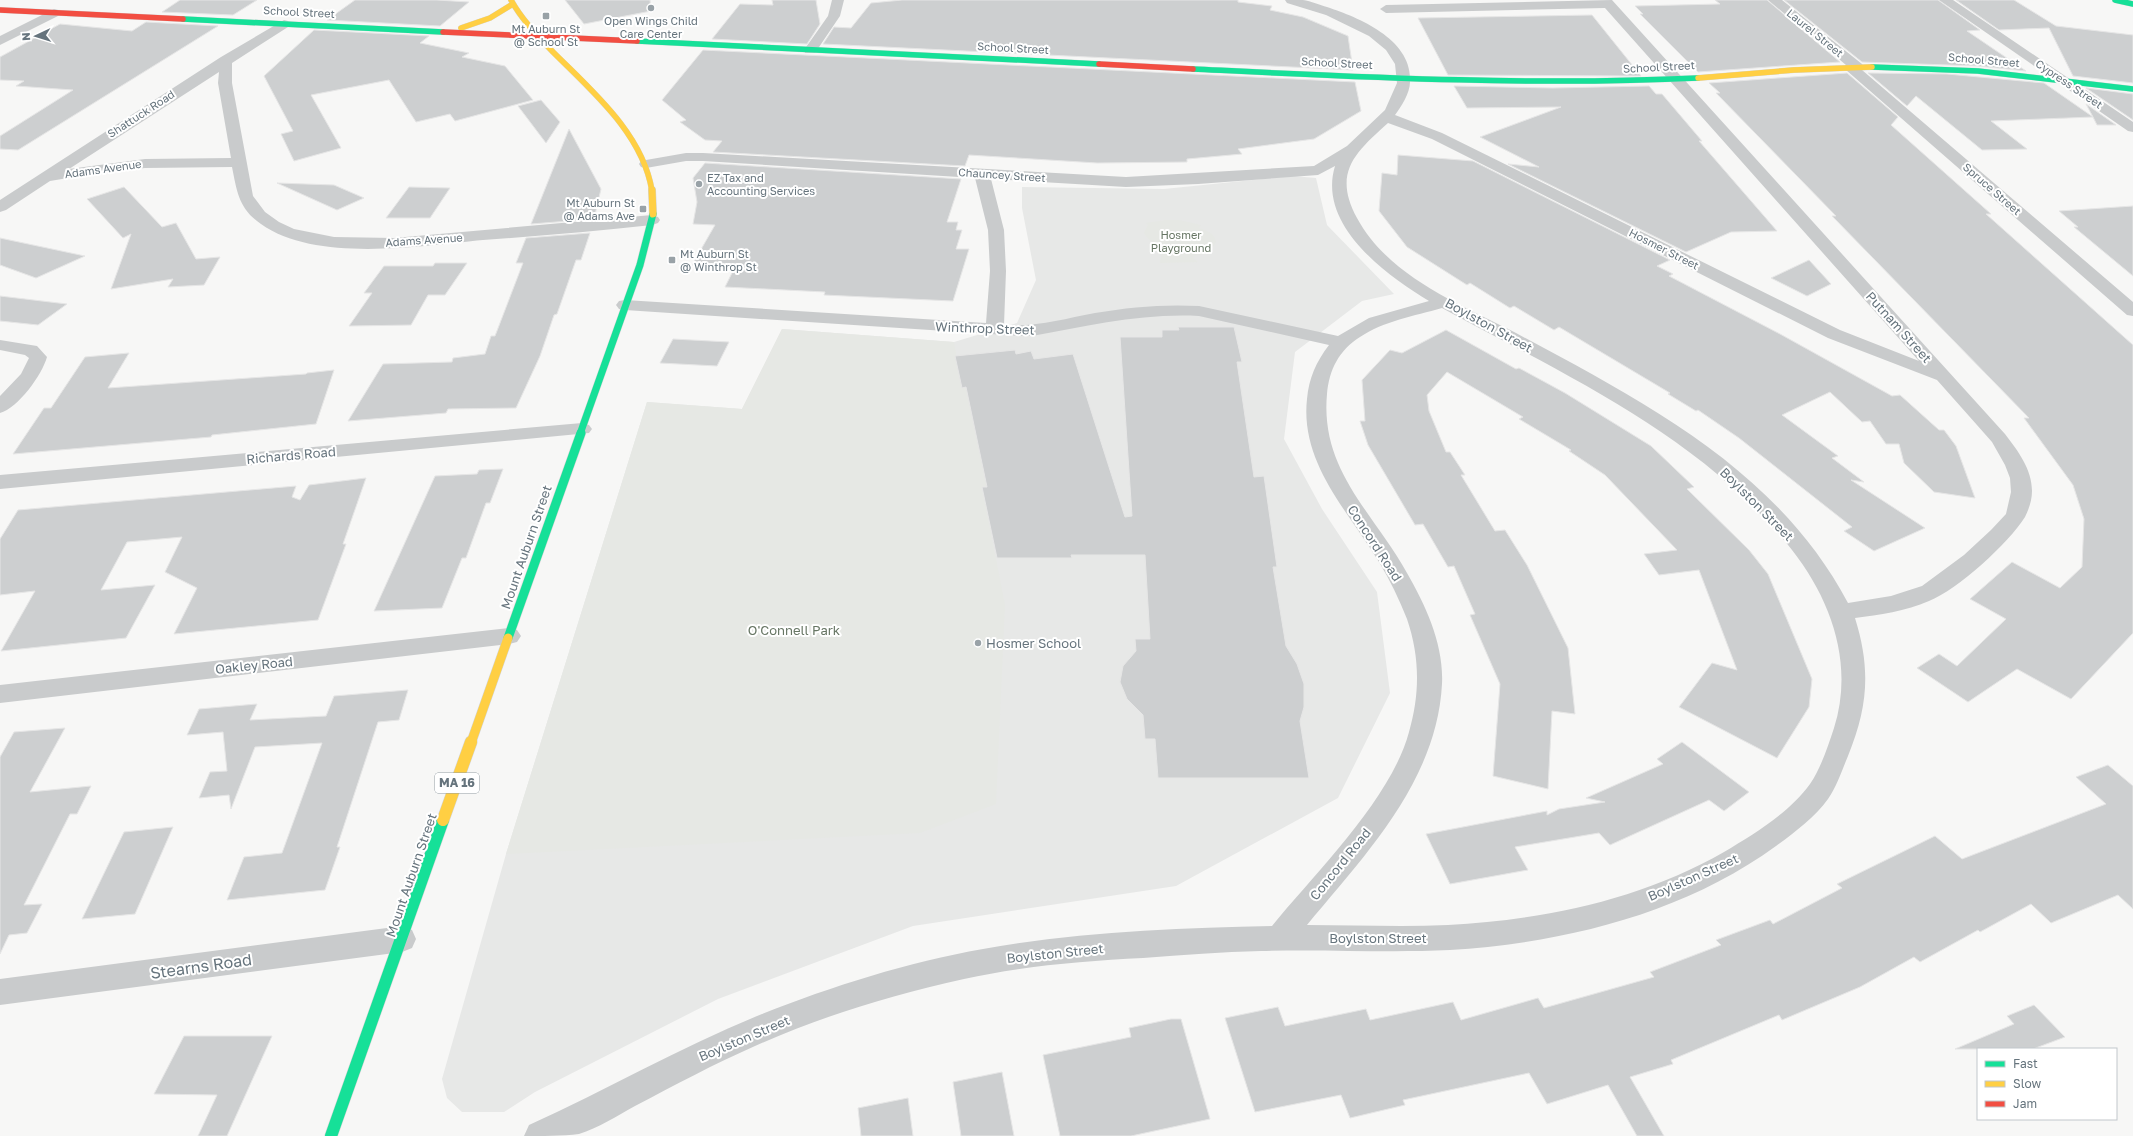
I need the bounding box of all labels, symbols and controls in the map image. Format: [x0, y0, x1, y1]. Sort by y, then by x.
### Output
street label: School Street [263, 3, 335, 20]
marker: Open Wings Child Care Center [646, 3, 656, 13]
street label: Laurel Street [1785, 6, 1846, 59]
marker: Mt Auburn St @ School St [541, 11, 551, 21]
place label: Open Wings Child Care Center [604, 14, 698, 40]
north arrow [16, 16, 56, 56]
place label: Mt Auburn St @ School St [512, 22, 580, 48]
text: N [19, 32, 32, 41]
street label: School Street [977, 39, 1049, 56]
street label: School Street [1948, 50, 2020, 69]
street label: School Street [1301, 54, 1373, 71]
street label: Cypress Street [2033, 56, 2105, 111]
street label: School Street [1623, 58, 1695, 75]
street label: Shattuck Road [105, 87, 177, 140]
street label: Adams Avenue [64, 157, 142, 180]
street label: Spruce Street [1961, 160, 2024, 217]
street label: Chauncey Street [958, 165, 1046, 184]
place label: EZ Tax and Accounting Services [707, 171, 815, 197]
marker: EZ Tax and Accounting Services [694, 179, 704, 189]
place label: Mt Auburn St @ Adams Ave [563, 196, 635, 222]
marker: Mt Auburn St @ Adams Ave [638, 204, 648, 214]
street label: Hosmer Street [1627, 225, 1701, 272]
park label: Hosmer Playground [1151, 228, 1211, 254]
street label: Adams Avenue [385, 230, 463, 249]
place label: Mt Auburn St @ Winthrop St [680, 247, 757, 273]
marker: Mt Auburn St @ Winthrop St [667, 255, 677, 265]
street label: Putnam Street [1863, 288, 1935, 366]
street label: Boylston Street [1443, 294, 1535, 356]
street label: Winthrop Street [935, 318, 1035, 338]
street label: Richards Road [246, 443, 336, 467]
street label: Boylston Street [1717, 464, 1797, 544]
street label: Mount Auburn Street [497, 483, 555, 611]
street label: Concord Road [1344, 502, 1406, 584]
park label: O'Connell Park [748, 622, 841, 638]
place label: Hosmer School [986, 635, 1081, 651]
marker: Hosmer School [973, 638, 983, 648]
street label: Oakley Road [214, 653, 294, 677]
road number: MA 16 [435, 773, 479, 793]
street label: Mount Auburn Street [382, 811, 440, 939]
street label: Concord Road [1306, 825, 1374, 903]
street label: Boylston Street [1645, 850, 1741, 904]
street label: Boylston Street [1329, 930, 1427, 946]
street label: Boylston Street [1006, 940, 1104, 966]
street label: Stearns Road [149, 949, 253, 983]
street label: Boylston Street [696, 1012, 792, 1064]
legend [1977, 1048, 2117, 1120]
text: Fast [2013, 1056, 2038, 1071]
text: Slow [2013, 1076, 2041, 1091]
text: Jam [2013, 1096, 2037, 1111]

